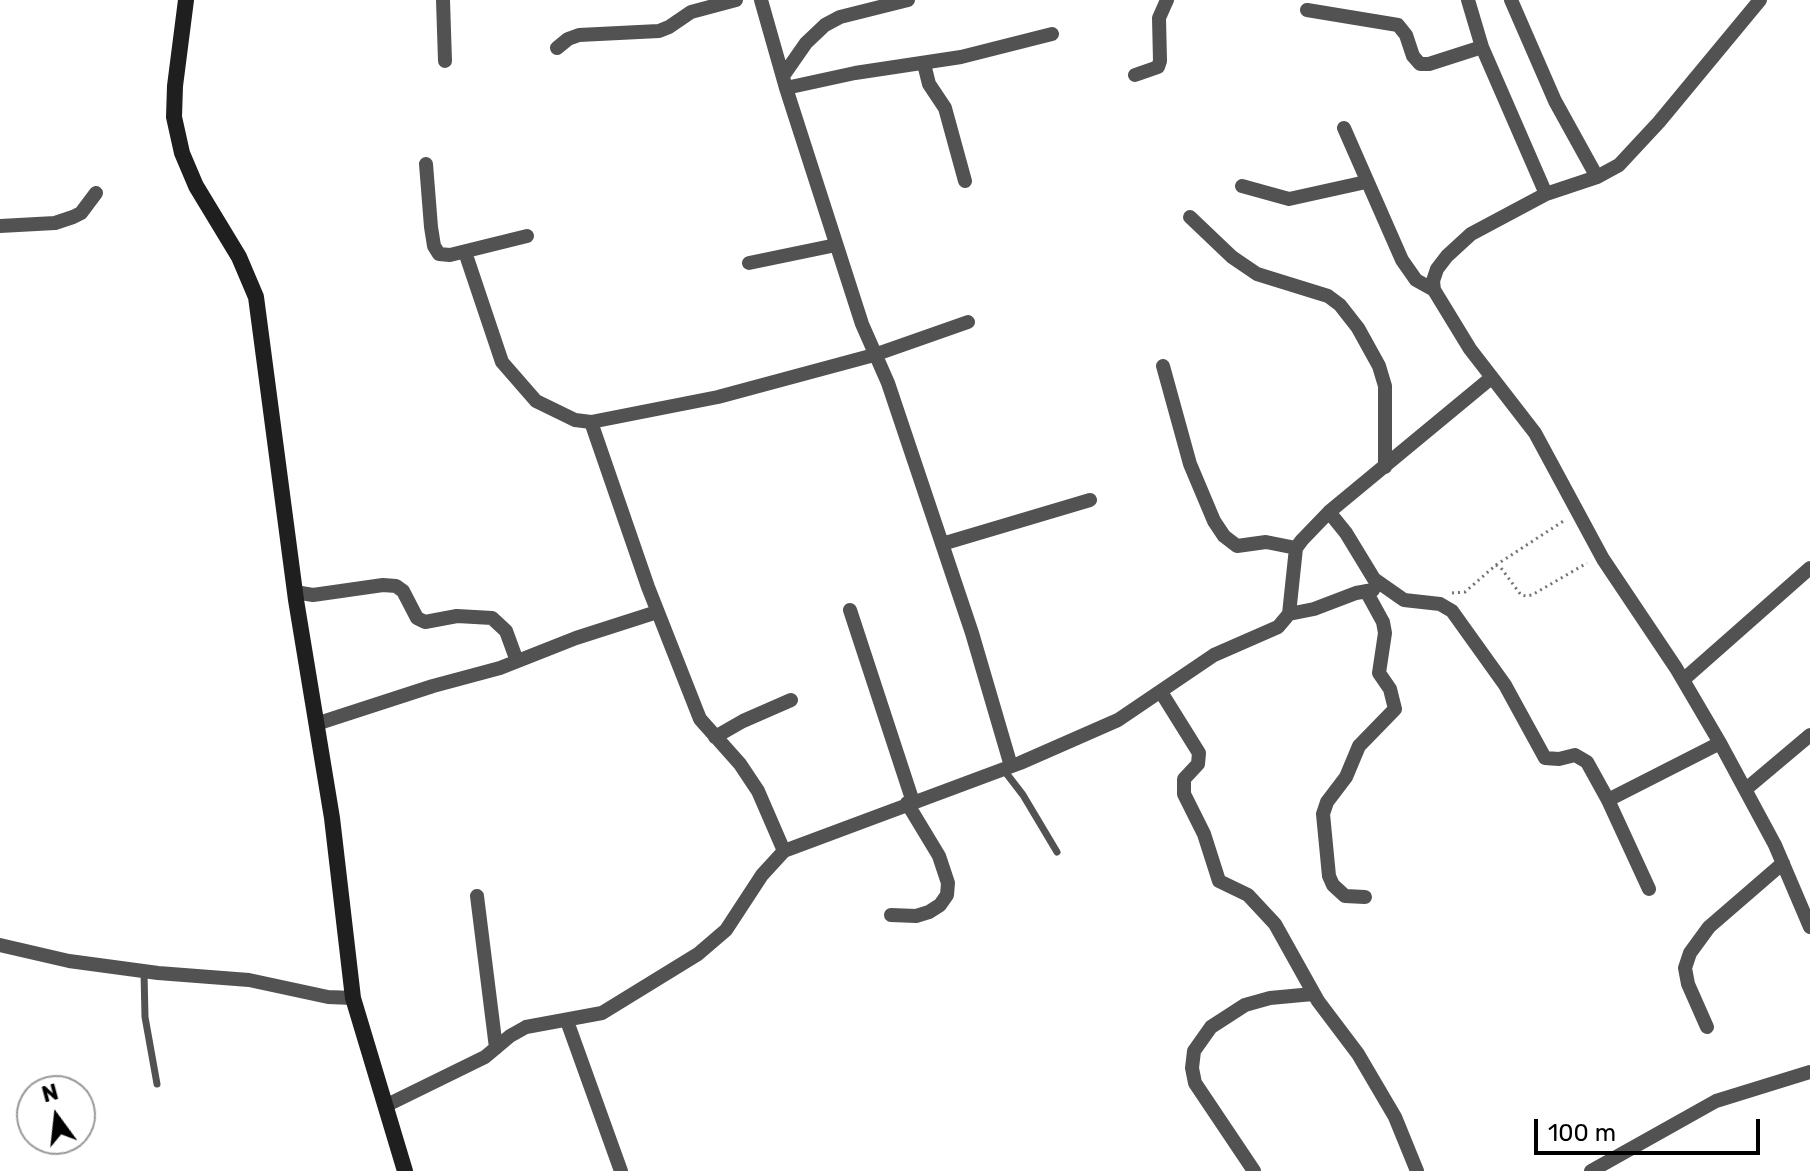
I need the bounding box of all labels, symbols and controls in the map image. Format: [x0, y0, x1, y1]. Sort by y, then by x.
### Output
north arrow [16, 1075, 96, 1155]
text: N [39, 1078, 61, 1108]
scale bar [1538, 1103, 1764, 1153]
text: 100 m [1548, 1119, 1616, 1147]

